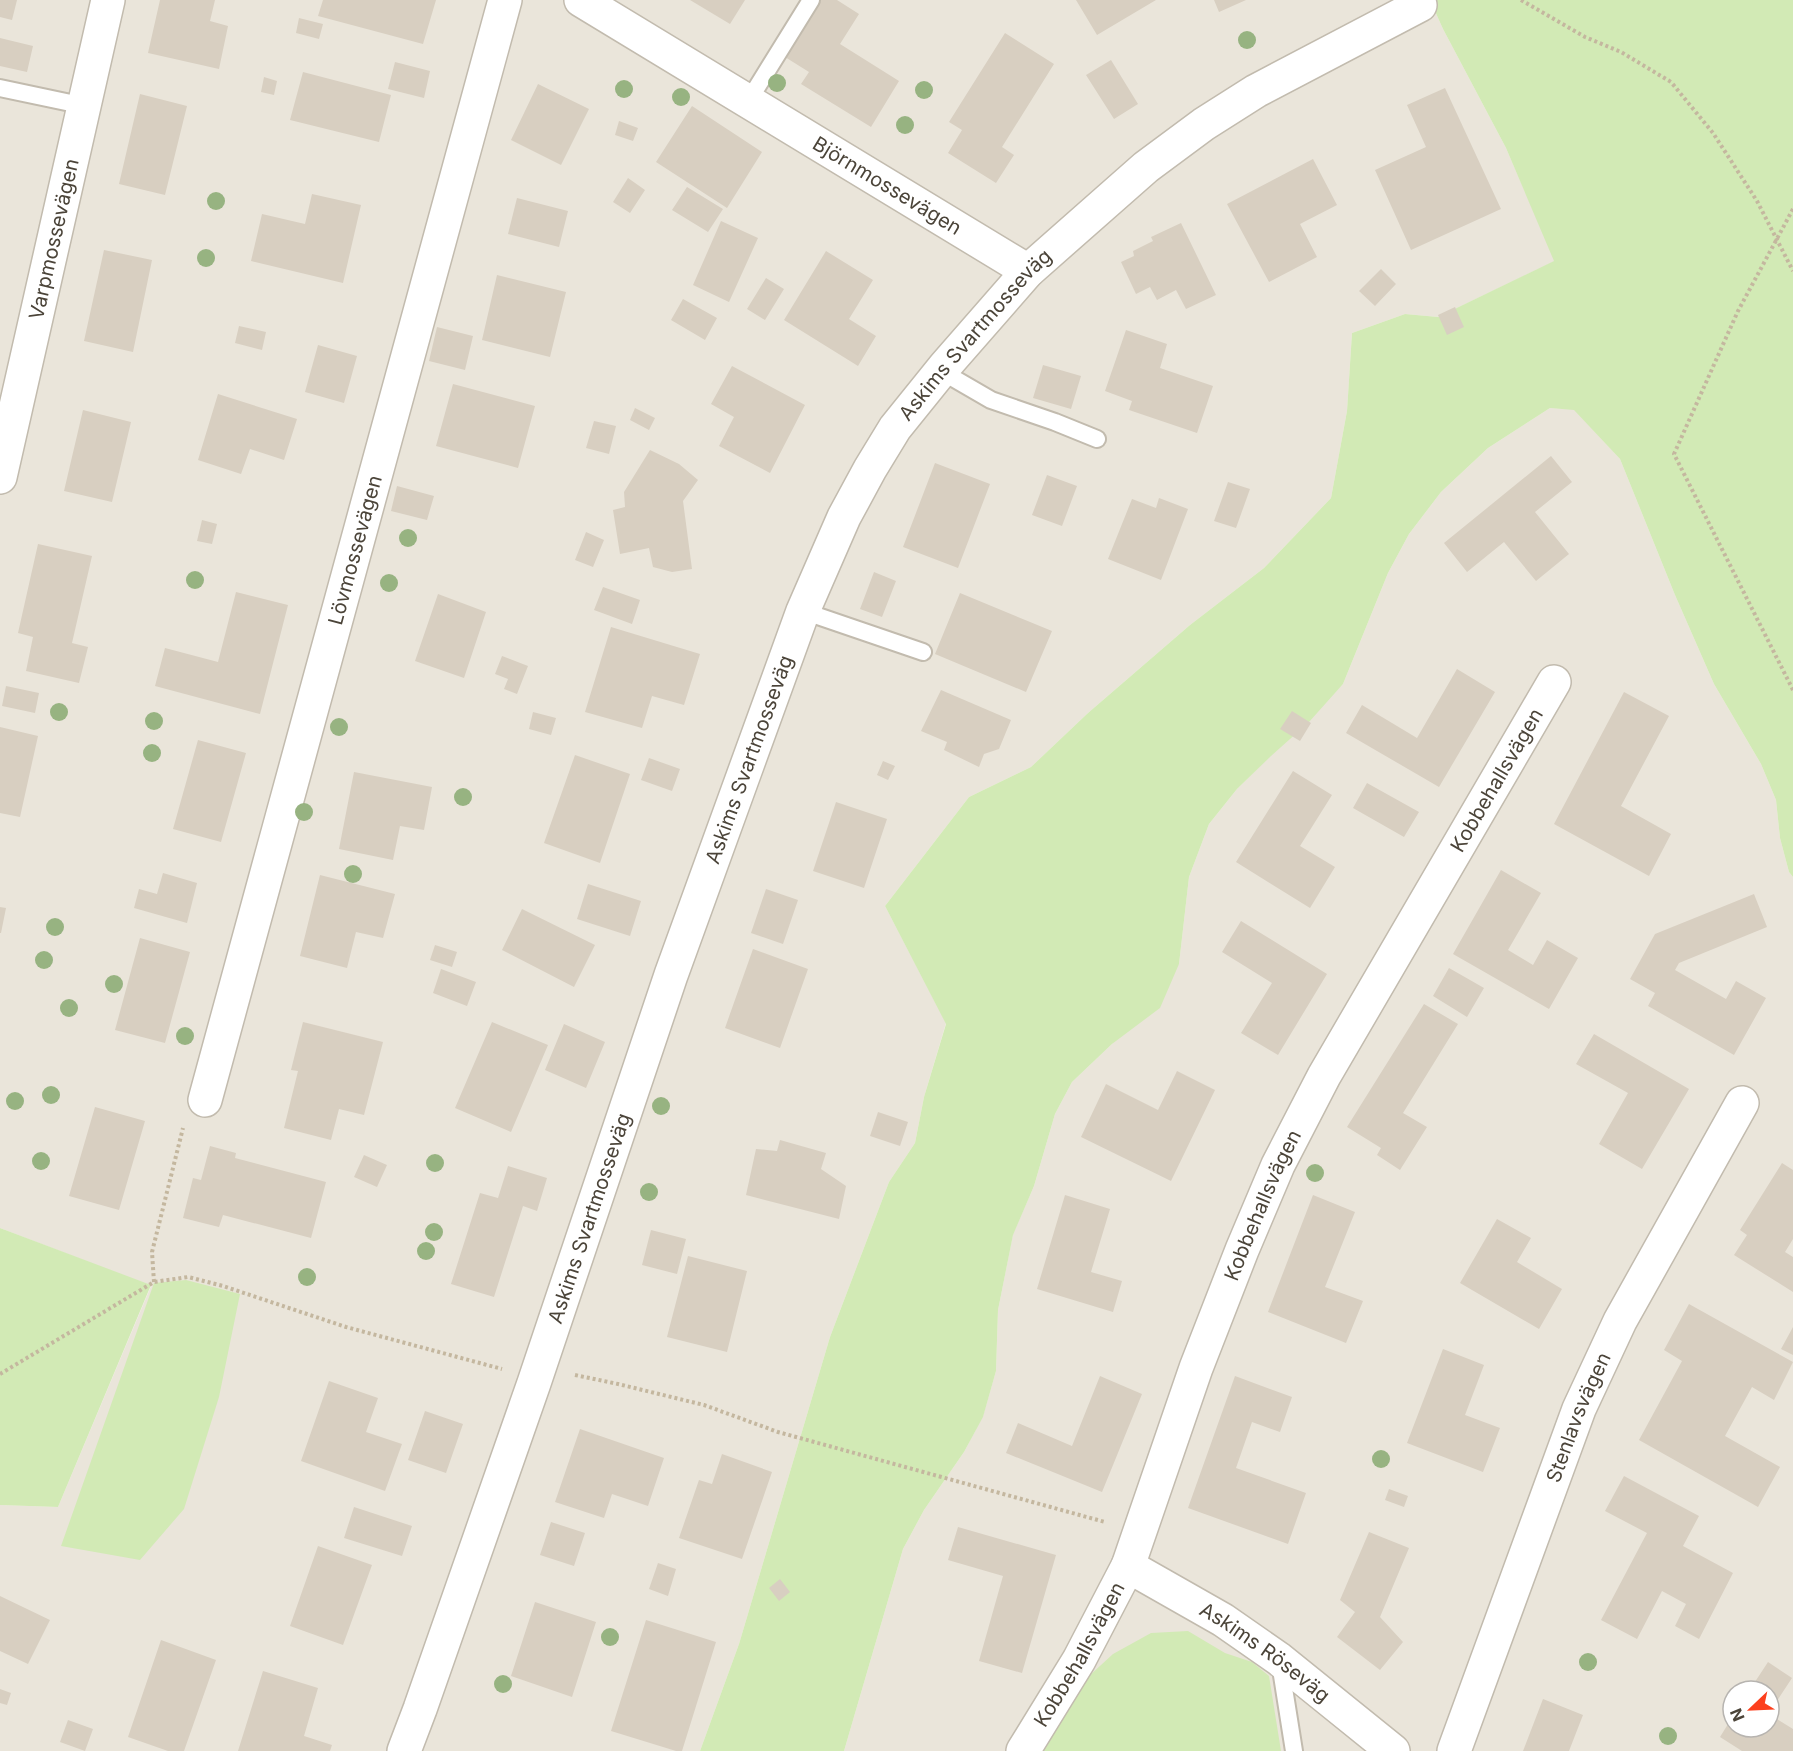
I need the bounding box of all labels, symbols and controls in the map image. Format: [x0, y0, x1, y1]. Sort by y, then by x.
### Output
street label: Björnmossevägen [808, 131, 966, 240]
street label: Varpmossevägen [24, 156, 84, 322]
street label: Askims Svartmosseväg [894, 244, 1056, 426]
street label: Lövmossevägen [323, 473, 387, 628]
street label: Askims Svartmosseväg [700, 652, 798, 867]
street label: Kobbehallsvägen [1445, 704, 1548, 856]
street label: Askims Svartmosseväg [543, 1110, 636, 1327]
street label: Kobbehallsvägen [1219, 1126, 1306, 1284]
street label: Stenlavsvägen [1541, 1349, 1616, 1486]
street label: Kobbehallsvägen [1029, 1578, 1130, 1731]
street label: Askims Röseväg [1196, 1597, 1335, 1707]
north arrow [1721, 1679, 1781, 1739]
text: N [1726, 1705, 1749, 1724]

